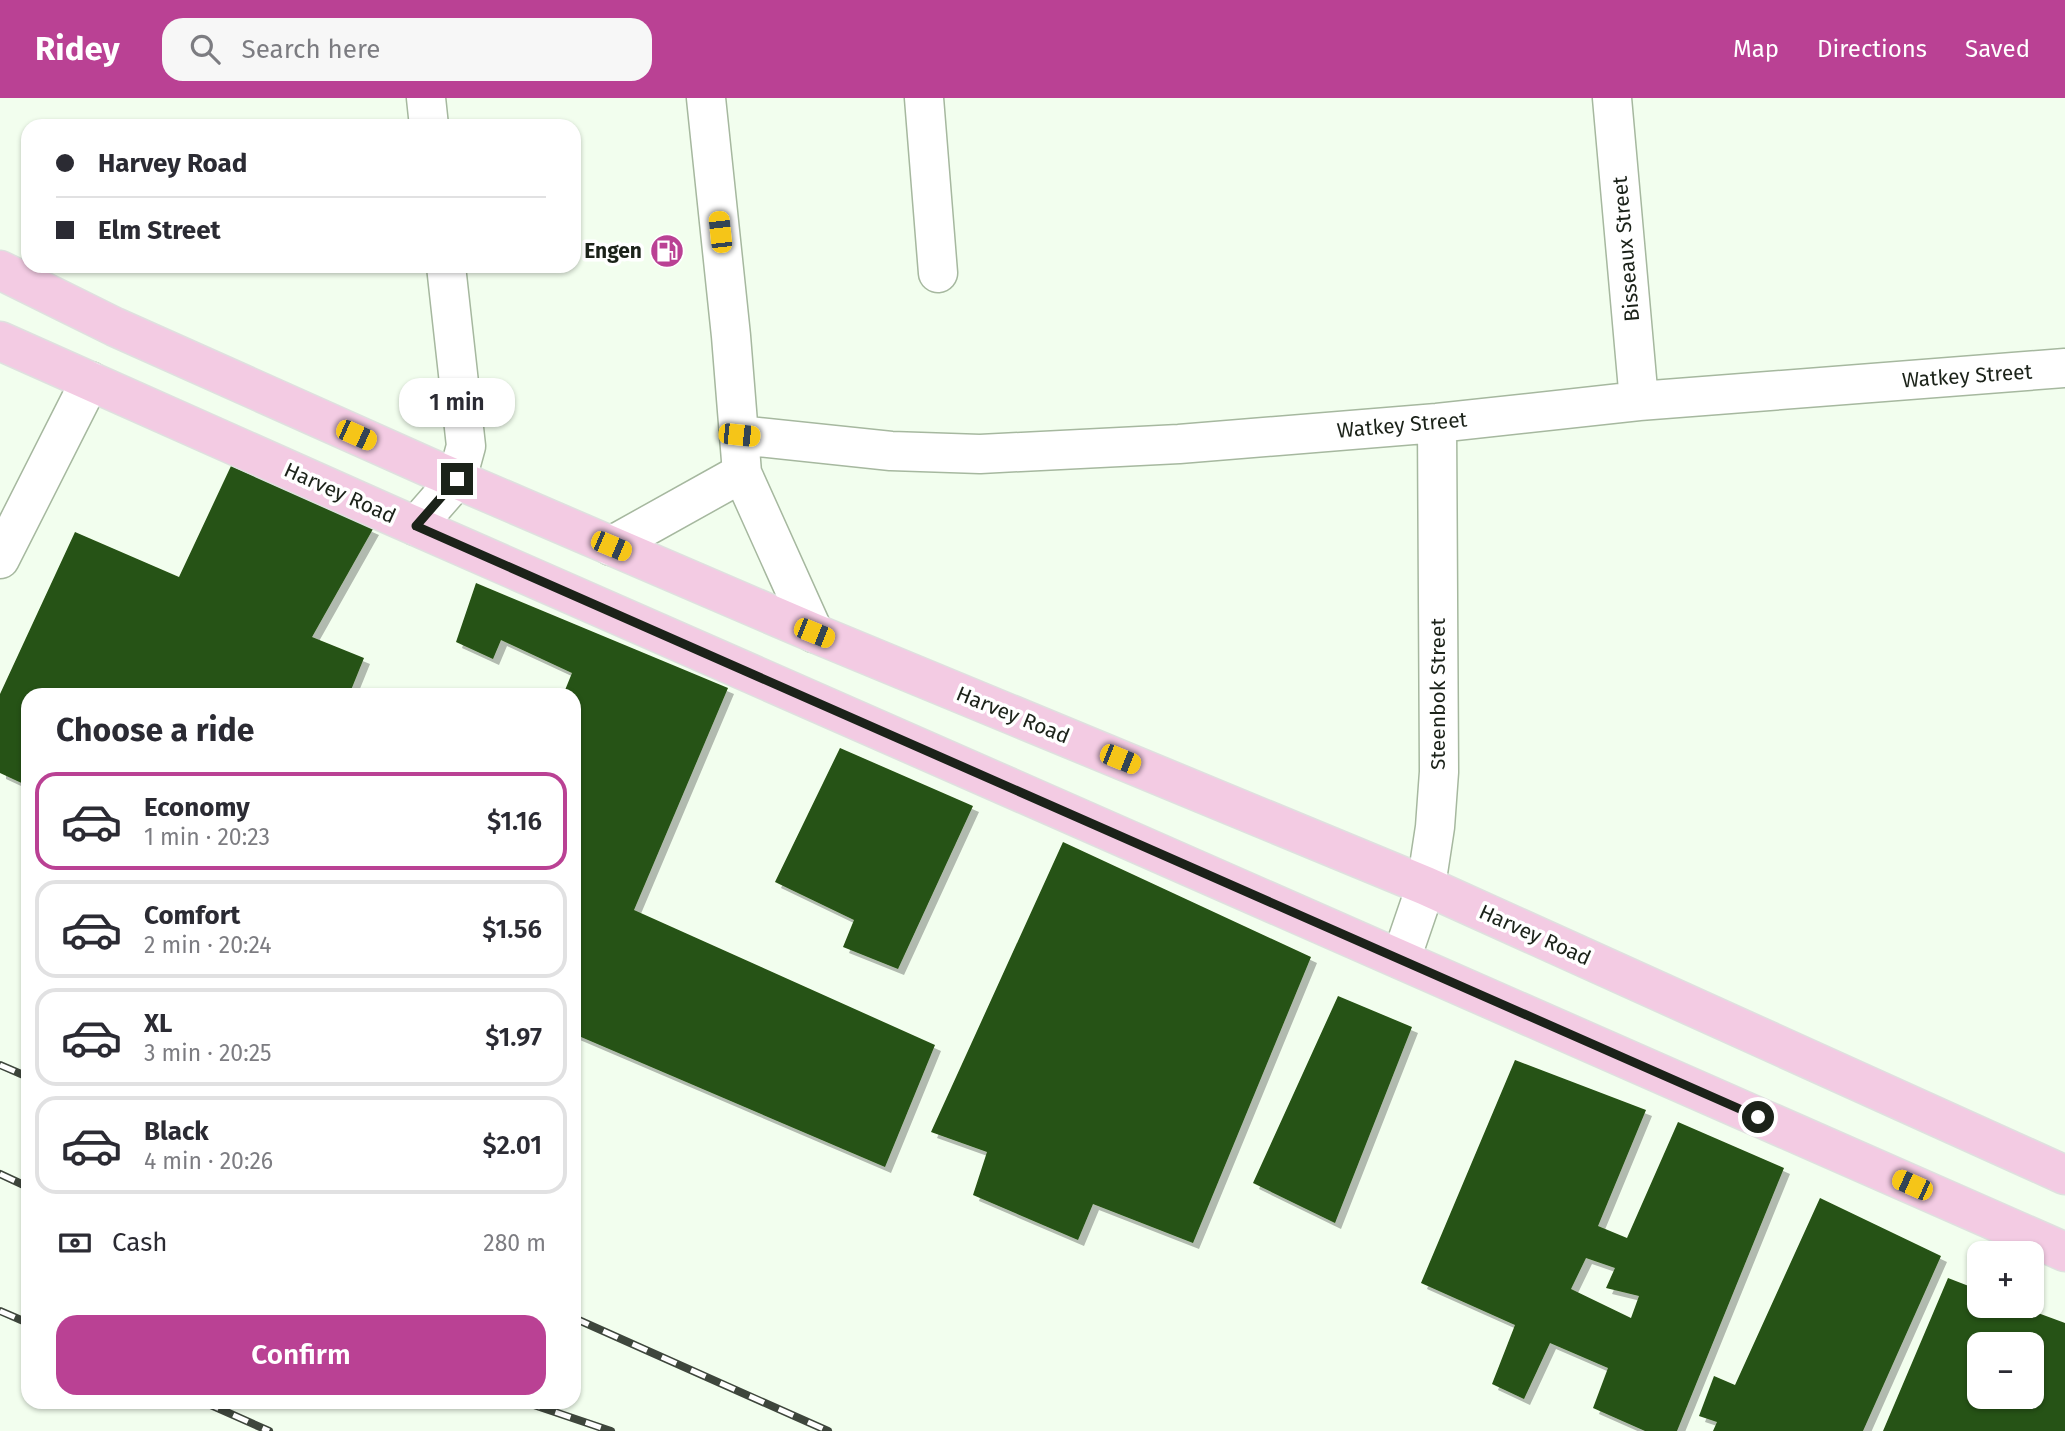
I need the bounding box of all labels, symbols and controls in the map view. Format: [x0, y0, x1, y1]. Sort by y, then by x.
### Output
search box [162, 18, 652, 81]
text: Ridey [35, 29, 120, 69]
icon: search [186, 30, 224, 68]
text: Search here [242, 34, 380, 65]
text: Map [1733, 35, 1779, 63]
text: Directions [1817, 35, 1927, 63]
text: Saved [1965, 35, 2030, 63]
text: Harvey Road [98, 148, 247, 179]
street label: Bisseaux Street [1607, 175, 1645, 323]
car [708, 210, 733, 254]
text: Elm Street [98, 215, 221, 246]
fuel station icon: Engen [648, 232, 686, 270]
place label: Engen [584, 238, 642, 264]
street label: Watkey Street [1901, 358, 2033, 394]
callout: 1 min [399, 378, 515, 426]
text: 1 min [429, 388, 485, 416]
street label: Watkey Street [1336, 406, 1469, 444]
car [333, 417, 380, 453]
car [718, 422, 761, 448]
street label: Harvey Road [280, 457, 400, 529]
route end [441, 463, 473, 495]
car [588, 528, 635, 564]
car [791, 615, 838, 651]
street label: Steenbok Street [1425, 618, 1451, 770]
street label: Harvey Road [953, 681, 1073, 749]
text: Choose a ride [56, 711, 254, 749]
car [1097, 741, 1144, 777]
icon: car [60, 790, 123, 853]
text: Economy [144, 792, 250, 823]
text: $1.16 [487, 806, 542, 837]
text: 1 min · 20:23 [144, 823, 270, 851]
icon: car [60, 898, 123, 961]
street label: Harvey Road [1475, 899, 1595, 971]
text: Comfort [144, 900, 240, 931]
text: $1.56 [482, 914, 542, 945]
text: 2 min · 20:24 [144, 931, 272, 959]
icon: car [60, 1006, 123, 1069]
text: XL [144, 1008, 172, 1039]
text: $1.97 [485, 1022, 542, 1053]
text: 3 min · 20:25 [144, 1039, 272, 1067]
route start [1742, 1101, 1774, 1133]
icon: car [60, 1114, 123, 1177]
text: Black [144, 1116, 209, 1147]
text: $2.01 [483, 1130, 542, 1161]
text: 4 min · 20:26 [144, 1147, 273, 1175]
car [1889, 1167, 1936, 1203]
icon: cash [56, 1224, 94, 1262]
text: Cash [112, 1227, 168, 1258]
text: 280 m [483, 1229, 546, 1257]
map controls [1967, 1241, 2044, 1409]
button: + [1967, 1241, 2044, 1318]
button: Confirm [56, 1315, 546, 1395]
button: − [1967, 1332, 2044, 1409]

